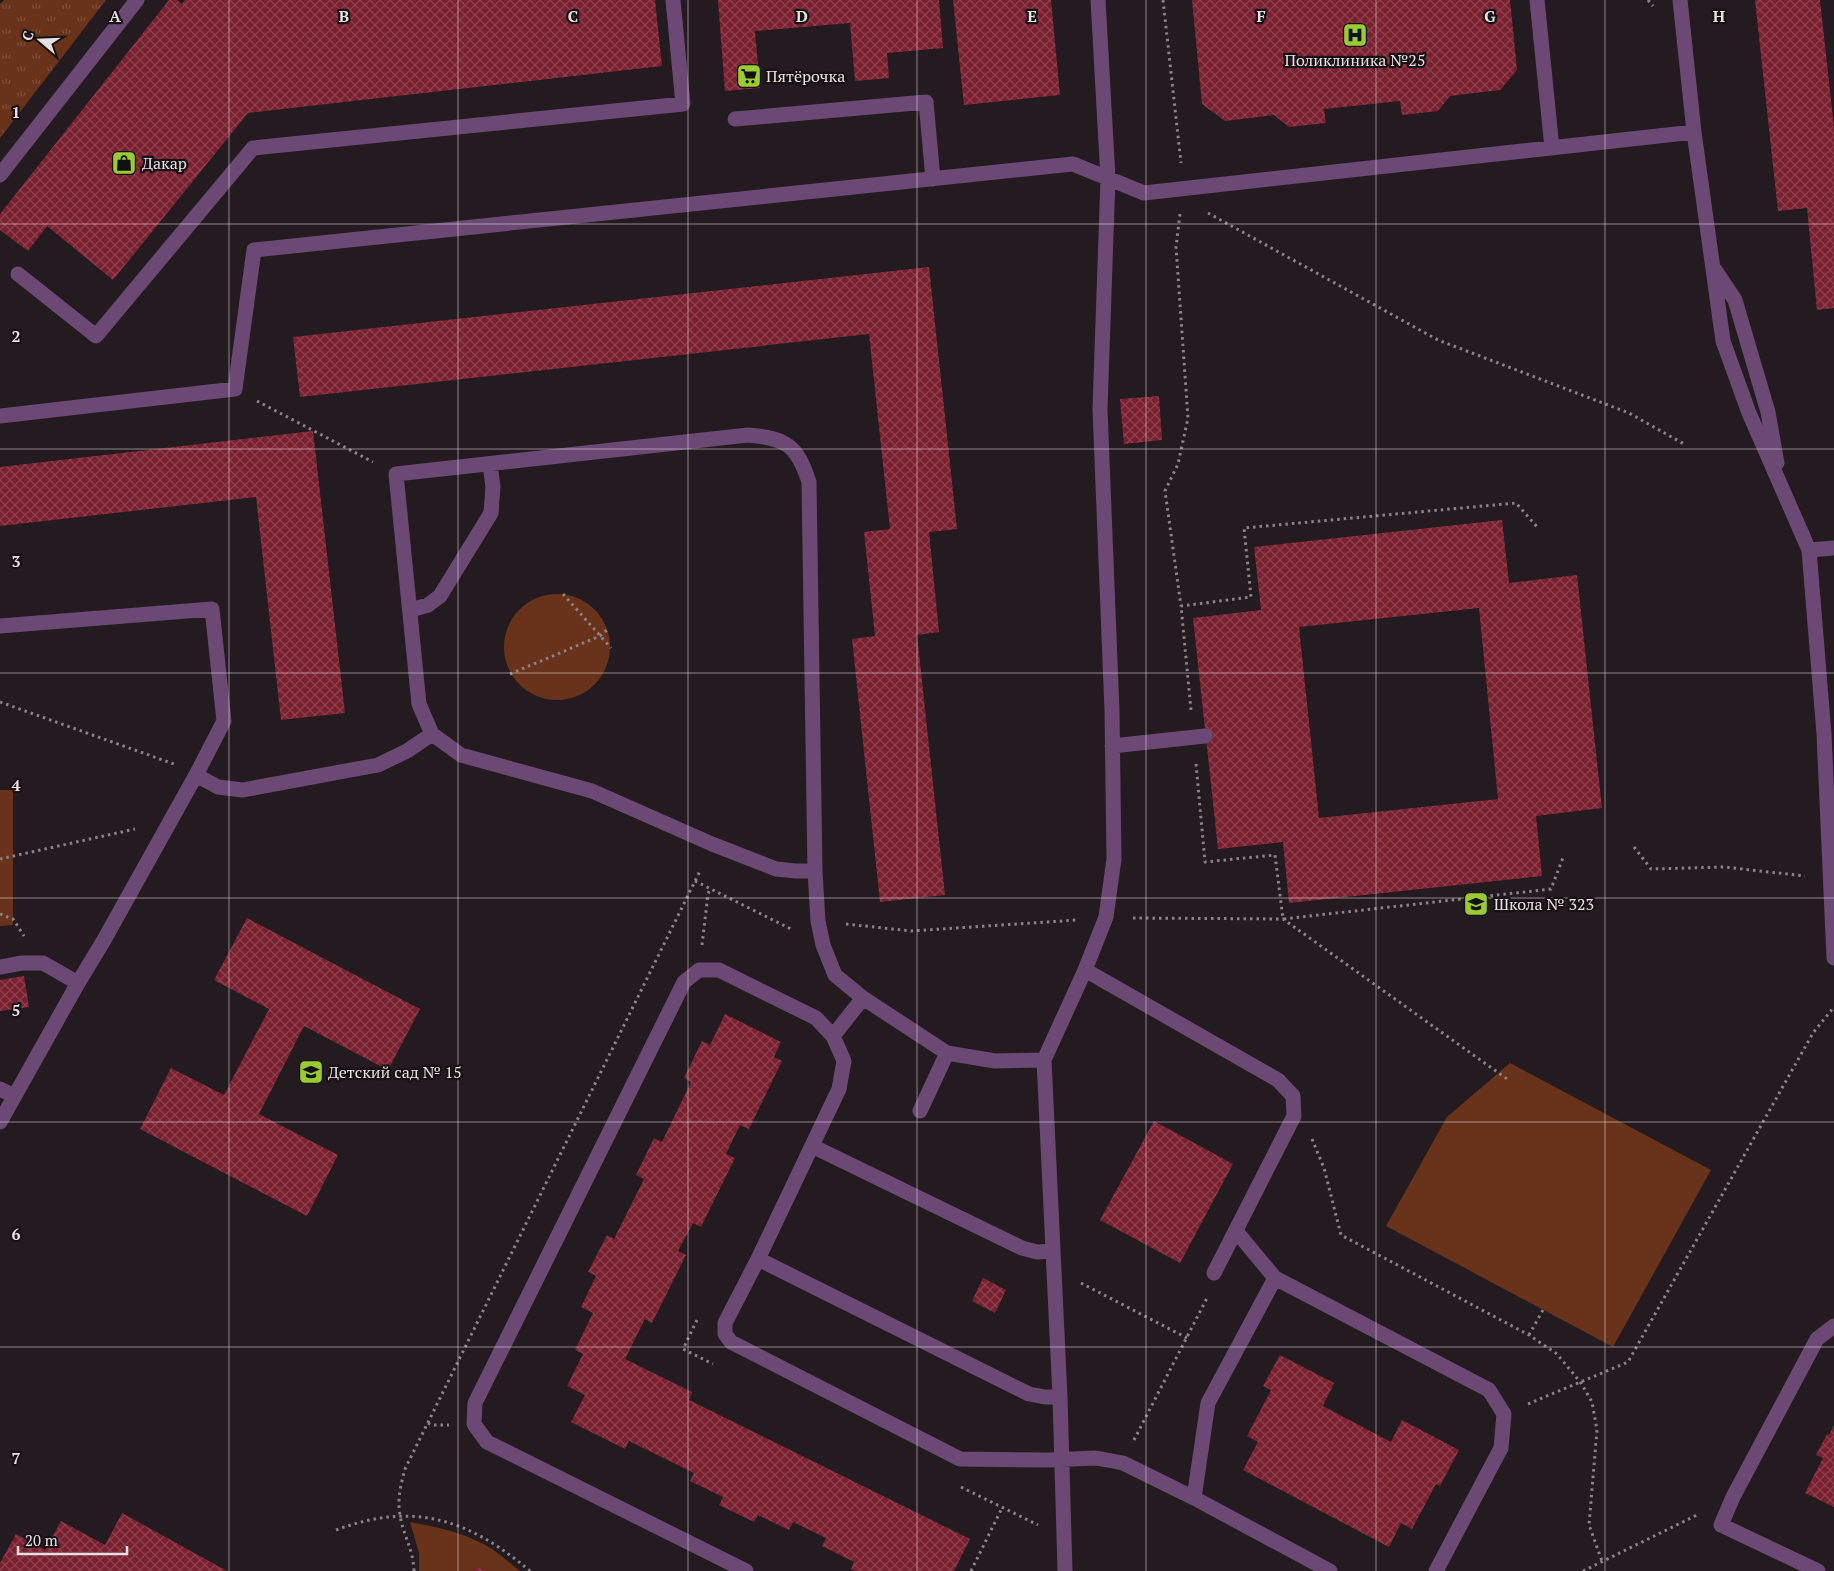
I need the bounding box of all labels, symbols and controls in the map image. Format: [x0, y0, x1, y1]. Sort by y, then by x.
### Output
text: A [109, 5, 121, 27]
text: B [339, 5, 349, 27]
text: C [568, 5, 578, 27]
text: D [796, 5, 808, 27]
text: E [1027, 5, 1037, 27]
text: F [1256, 5, 1266, 27]
text: G [1484, 5, 1496, 27]
text: H [1713, 5, 1725, 27]
north arrow [15, 15, 65, 65]
hospital icon: Поликлиника №25 [1342, 22, 1368, 48]
text: С [17, 28, 38, 43]
place label: Поликлиника №25 [1285, 49, 1425, 71]
supermarket icon: Пятёрочка [736, 63, 762, 89]
place label: Пятёрочка [766, 65, 845, 87]
text: 1 [11, 101, 21, 123]
shop icon: Дакар [111, 150, 137, 176]
place label: Дакар [142, 152, 187, 174]
text: 2 [11, 325, 21, 347]
text: 3 [11, 550, 21, 572]
text: 4 [11, 774, 21, 796]
school or university icon: Школа № 323 [1463, 891, 1489, 917]
place label: Школа № 323 [1494, 893, 1594, 915]
text: 5 [11, 999, 21, 1021]
school or university icon: Детский сад № 15 [298, 1059, 324, 1085]
place label: Детский сад № 15 [328, 1061, 462, 1083]
text: 6 [11, 1223, 21, 1245]
text: 7 [11, 1447, 21, 1469]
scale bar [18, 1524, 126, 1556]
text: 20 m [25, 1530, 58, 1550]

